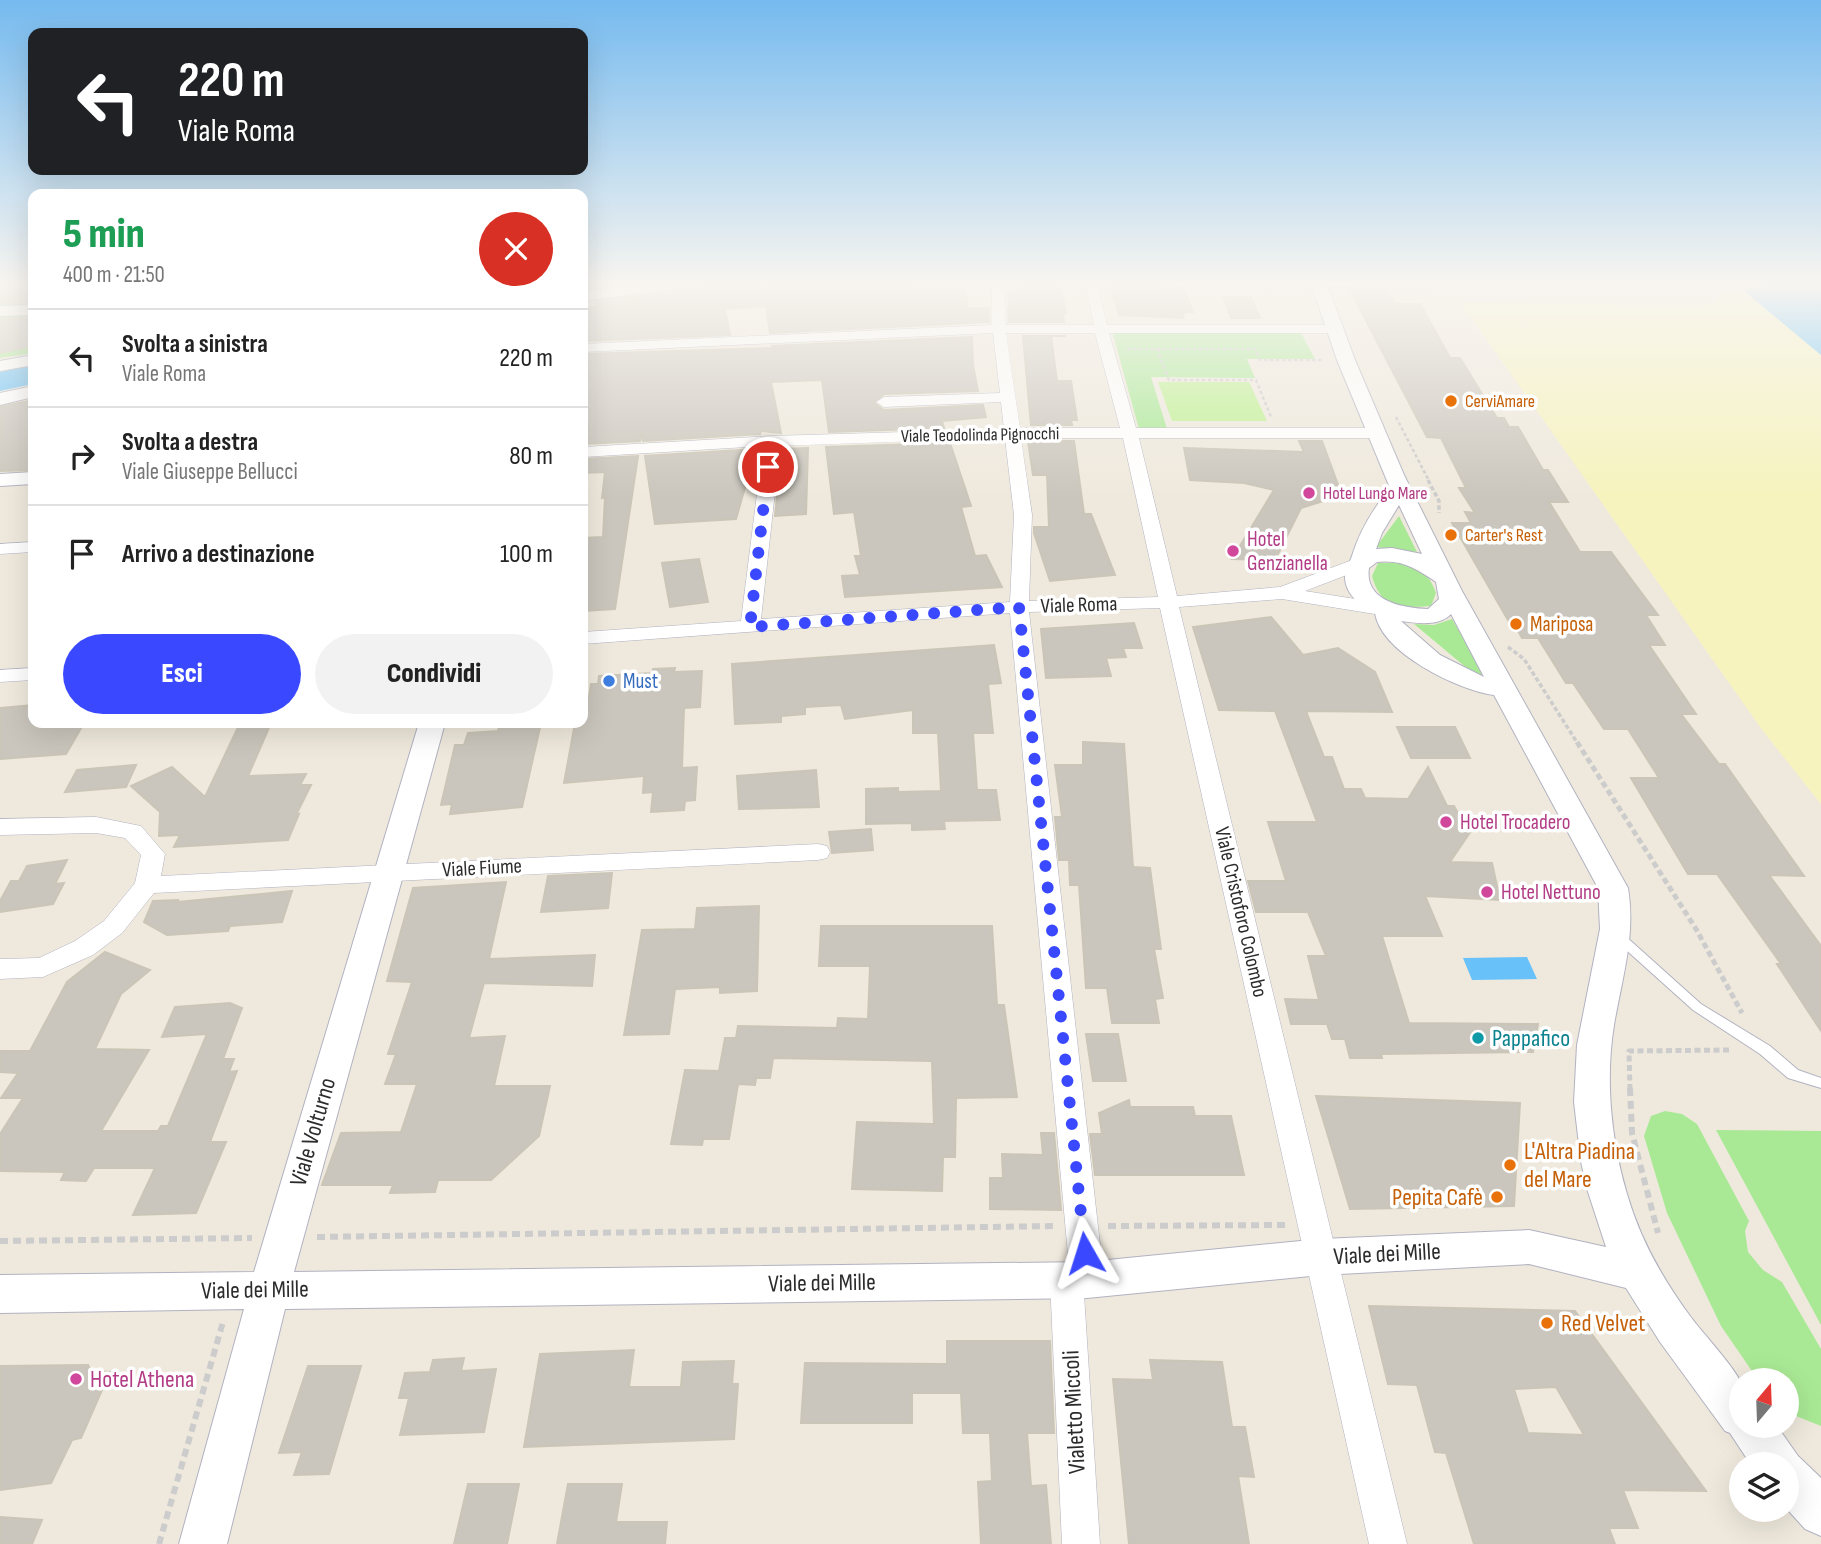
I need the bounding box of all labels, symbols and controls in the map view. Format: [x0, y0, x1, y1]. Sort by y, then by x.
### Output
text: 220 m [178, 52, 284, 111]
icon: left [63, 56, 154, 147]
text: Viale Roma [178, 112, 295, 151]
text: 5 min [63, 209, 145, 260]
button: close [479, 212, 553, 286]
text: 400 m · 21:50 [63, 261, 165, 289]
text: Svolta a sinistra [122, 329, 268, 360]
icon: left [63, 339, 101, 377]
text: 220 m [499, 343, 553, 374]
text: Viale Roma [122, 360, 206, 388]
place label: CerviAmare [1465, 391, 1535, 412]
marker: CerviAmare [1443, 393, 1459, 409]
street label: Viale Teodolinda Pignocchi [901, 423, 1059, 447]
text: Svolta a destra [122, 427, 258, 458]
icon: right [63, 437, 101, 475]
pin [738, 437, 798, 497]
text: 80 m [509, 441, 553, 472]
icon: arrive [749, 448, 787, 486]
text: Viale Giuseppe Bellucci [122, 458, 298, 486]
place label: Hotel Lungo Mare [1323, 483, 1427, 504]
marker: Hotel Lungo Mare [1301, 485, 1317, 501]
place label: Carter's Rest [1465, 525, 1544, 546]
place label: Hotel Genzianella [1247, 527, 1328, 576]
marker: Carter's Rest [1443, 527, 1459, 543]
icon: arrive [63, 535, 101, 573]
text: Arrivo a destinazione [122, 539, 315, 570]
text: 100 m [500, 539, 553, 570]
marker: Hotel Genzianella [1225, 543, 1241, 559]
street label: Viale Roma [1040, 591, 1118, 619]
place label: Mariposa [1530, 612, 1593, 637]
marker: Mariposa [1508, 616, 1524, 632]
button: Esci [63, 634, 301, 714]
button: Condividi [315, 634, 553, 714]
place label: Must [623, 669, 658, 694]
marker: Must [601, 673, 617, 689]
place label: Hotel Trocadero [1460, 810, 1571, 835]
marker: Hotel Trocadero [1438, 814, 1454, 830]
street label: Viale Cristoforo Colombo [1209, 824, 1273, 1000]
street label: Viale Fiume [441, 853, 523, 883]
place label: Hotel Nettuno [1501, 880, 1601, 905]
marker: Hotel Nettuno [1479, 884, 1495, 900]
place label: Pappafico [1492, 1024, 1570, 1053]
marker: Pappafico [1470, 1030, 1486, 1046]
street label: Viale Volturno [284, 1074, 342, 1190]
place label: L'Altra Piadina del Mare [1524, 1137, 1635, 1194]
marker: L'Altra Piadina del Mare [1502, 1157, 1518, 1173]
place label: Pepita Cafè [1392, 1183, 1483, 1212]
marker: Pepita Cafè [1489, 1189, 1505, 1205]
position arrow [1048, 1216, 1122, 1290]
street label: Viale dei Mille [1332, 1237, 1442, 1271]
street label: Viale dei Mille [768, 1268, 876, 1298]
street label: Viale dei Mille [201, 1275, 309, 1305]
place label: Red Velvet [1561, 1309, 1645, 1338]
marker: Red Velvet [1539, 1315, 1555, 1331]
street label: Vialetto Miccoli [1056, 1349, 1092, 1475]
place label: Hotel Athena [90, 1365, 194, 1394]
north arrow [1729, 1368, 1799, 1438]
map controls [1729, 1368, 1799, 1522]
marker: Hotel Athena [68, 1371, 84, 1387]
button: layers [1729, 1452, 1799, 1522]

